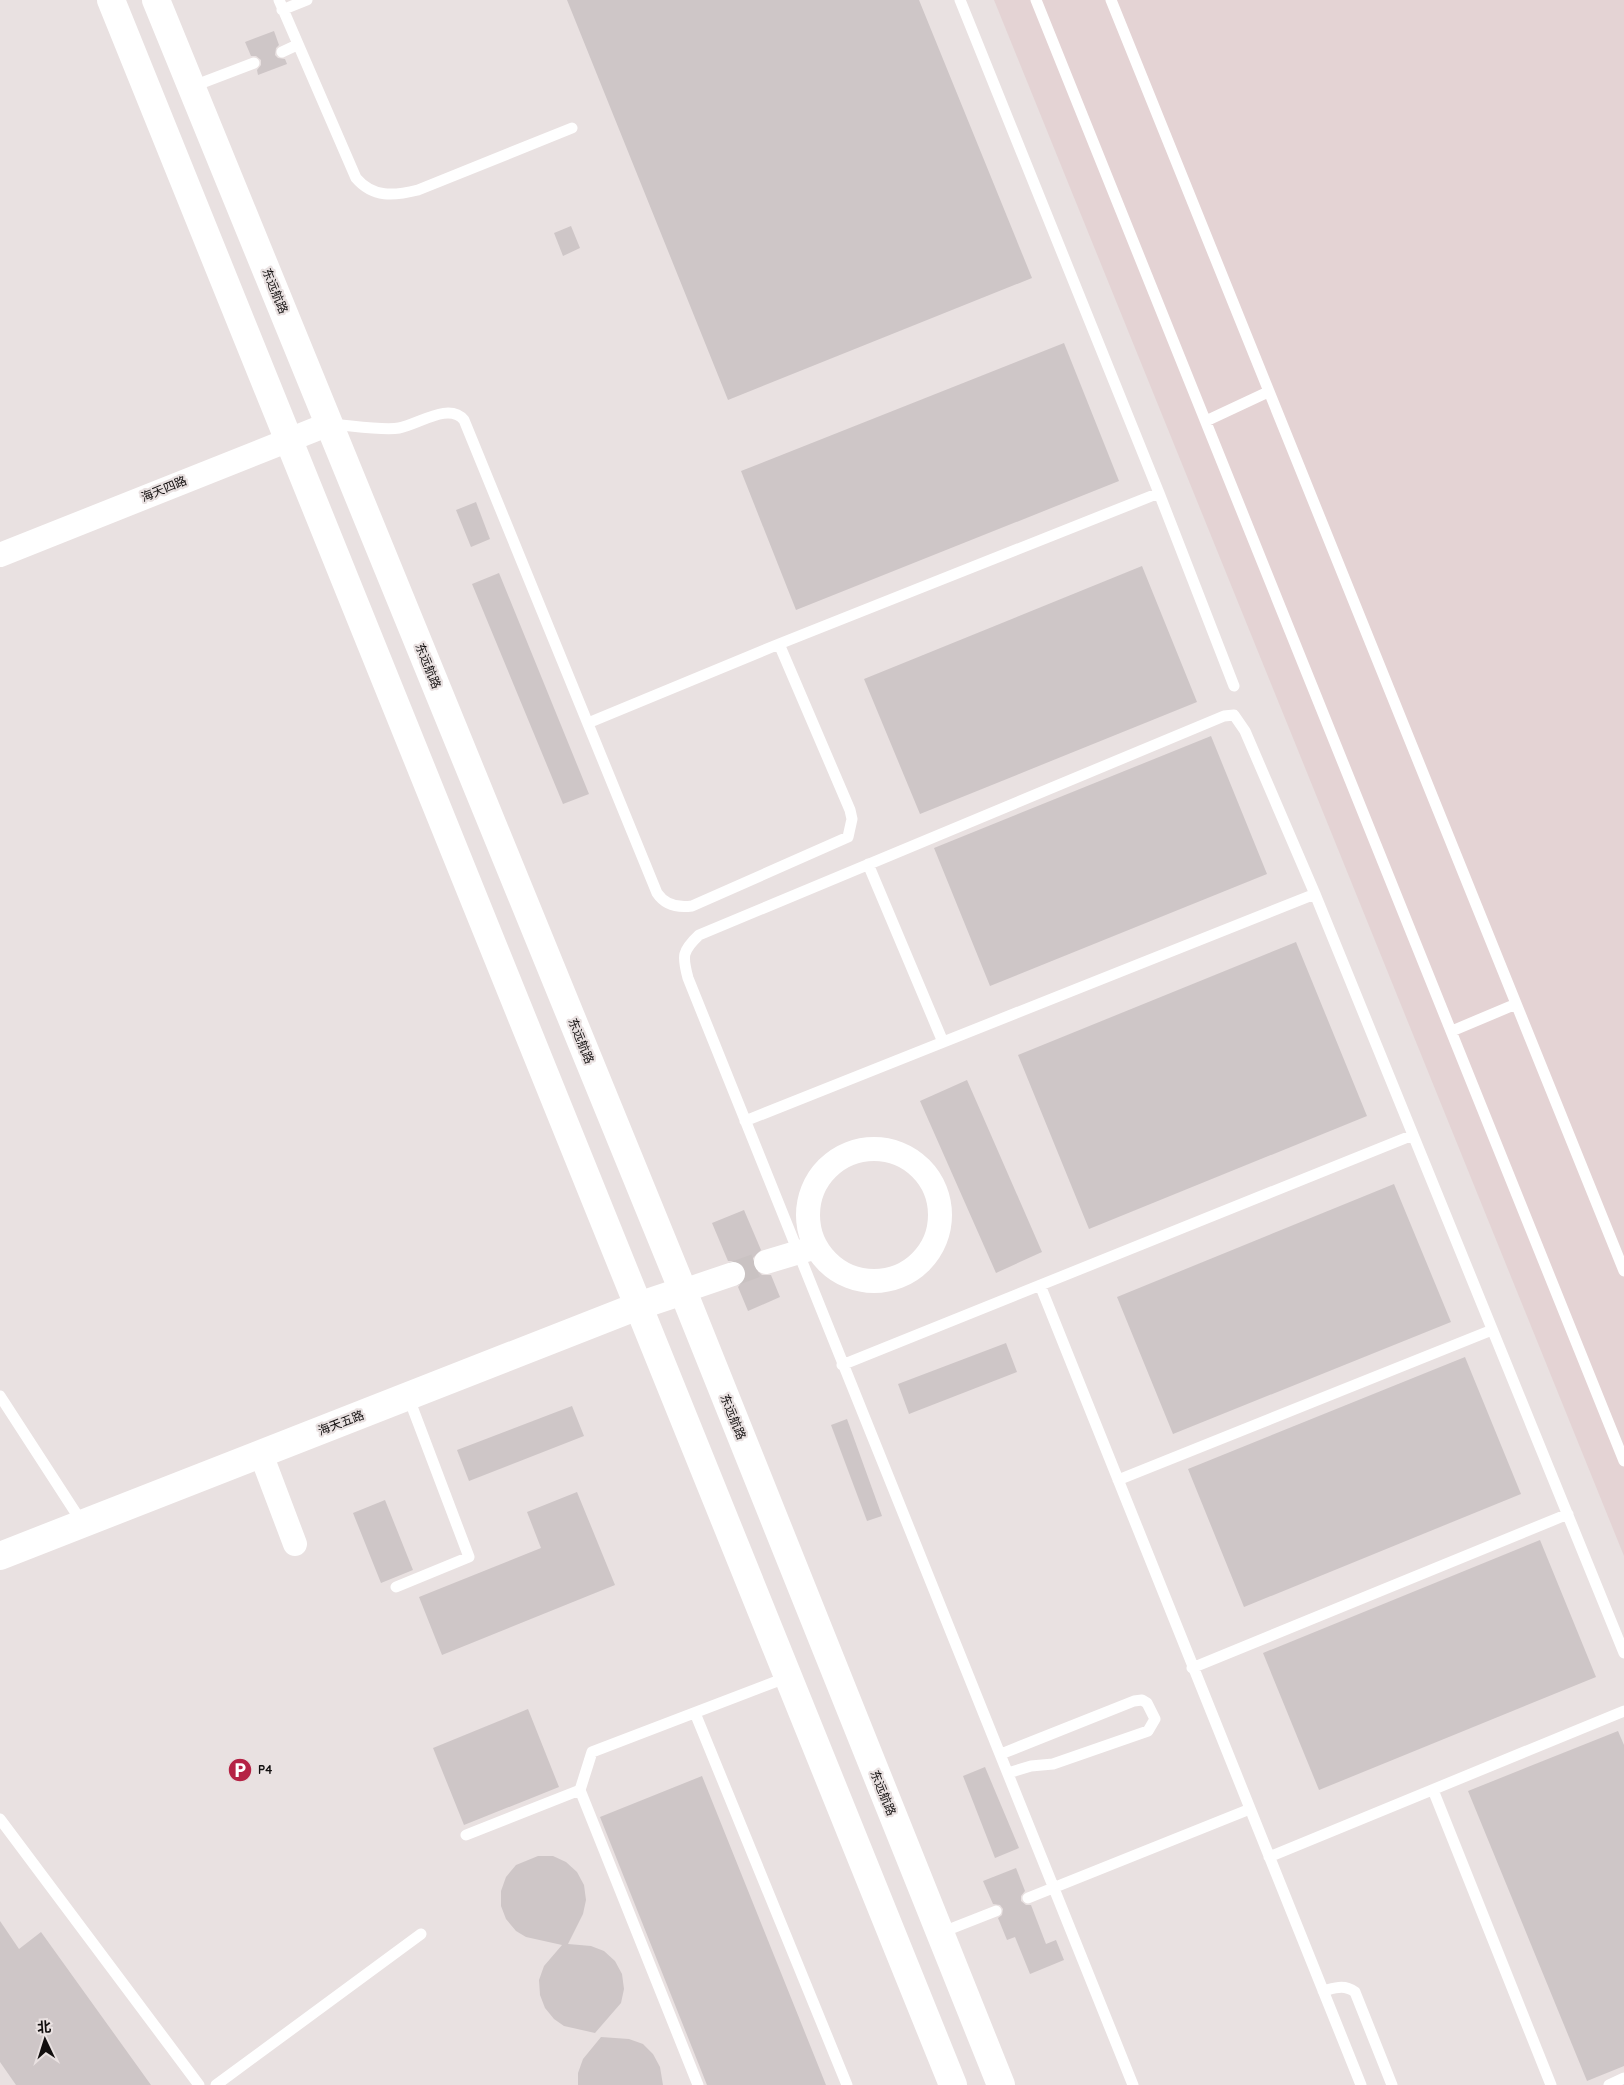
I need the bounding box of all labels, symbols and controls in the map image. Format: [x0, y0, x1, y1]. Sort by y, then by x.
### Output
street label: 东远航路 [260, 266, 291, 316]
street label: 海天四路 [139, 473, 189, 504]
street label: 东远航路 [413, 641, 444, 691]
street label: 东远航路 [566, 1016, 597, 1066]
street label: 东远航路 [718, 1392, 749, 1442]
street label: 海天五路 [316, 1407, 366, 1438]
parking icon: P4 [227, 1757, 253, 1783]
place label: P4 [258, 1762, 272, 1777]
street label: 东远航路 [868, 1768, 899, 1818]
north arrow [20, 2015, 70, 2065]
text: 北 [36, 2018, 52, 2036]

